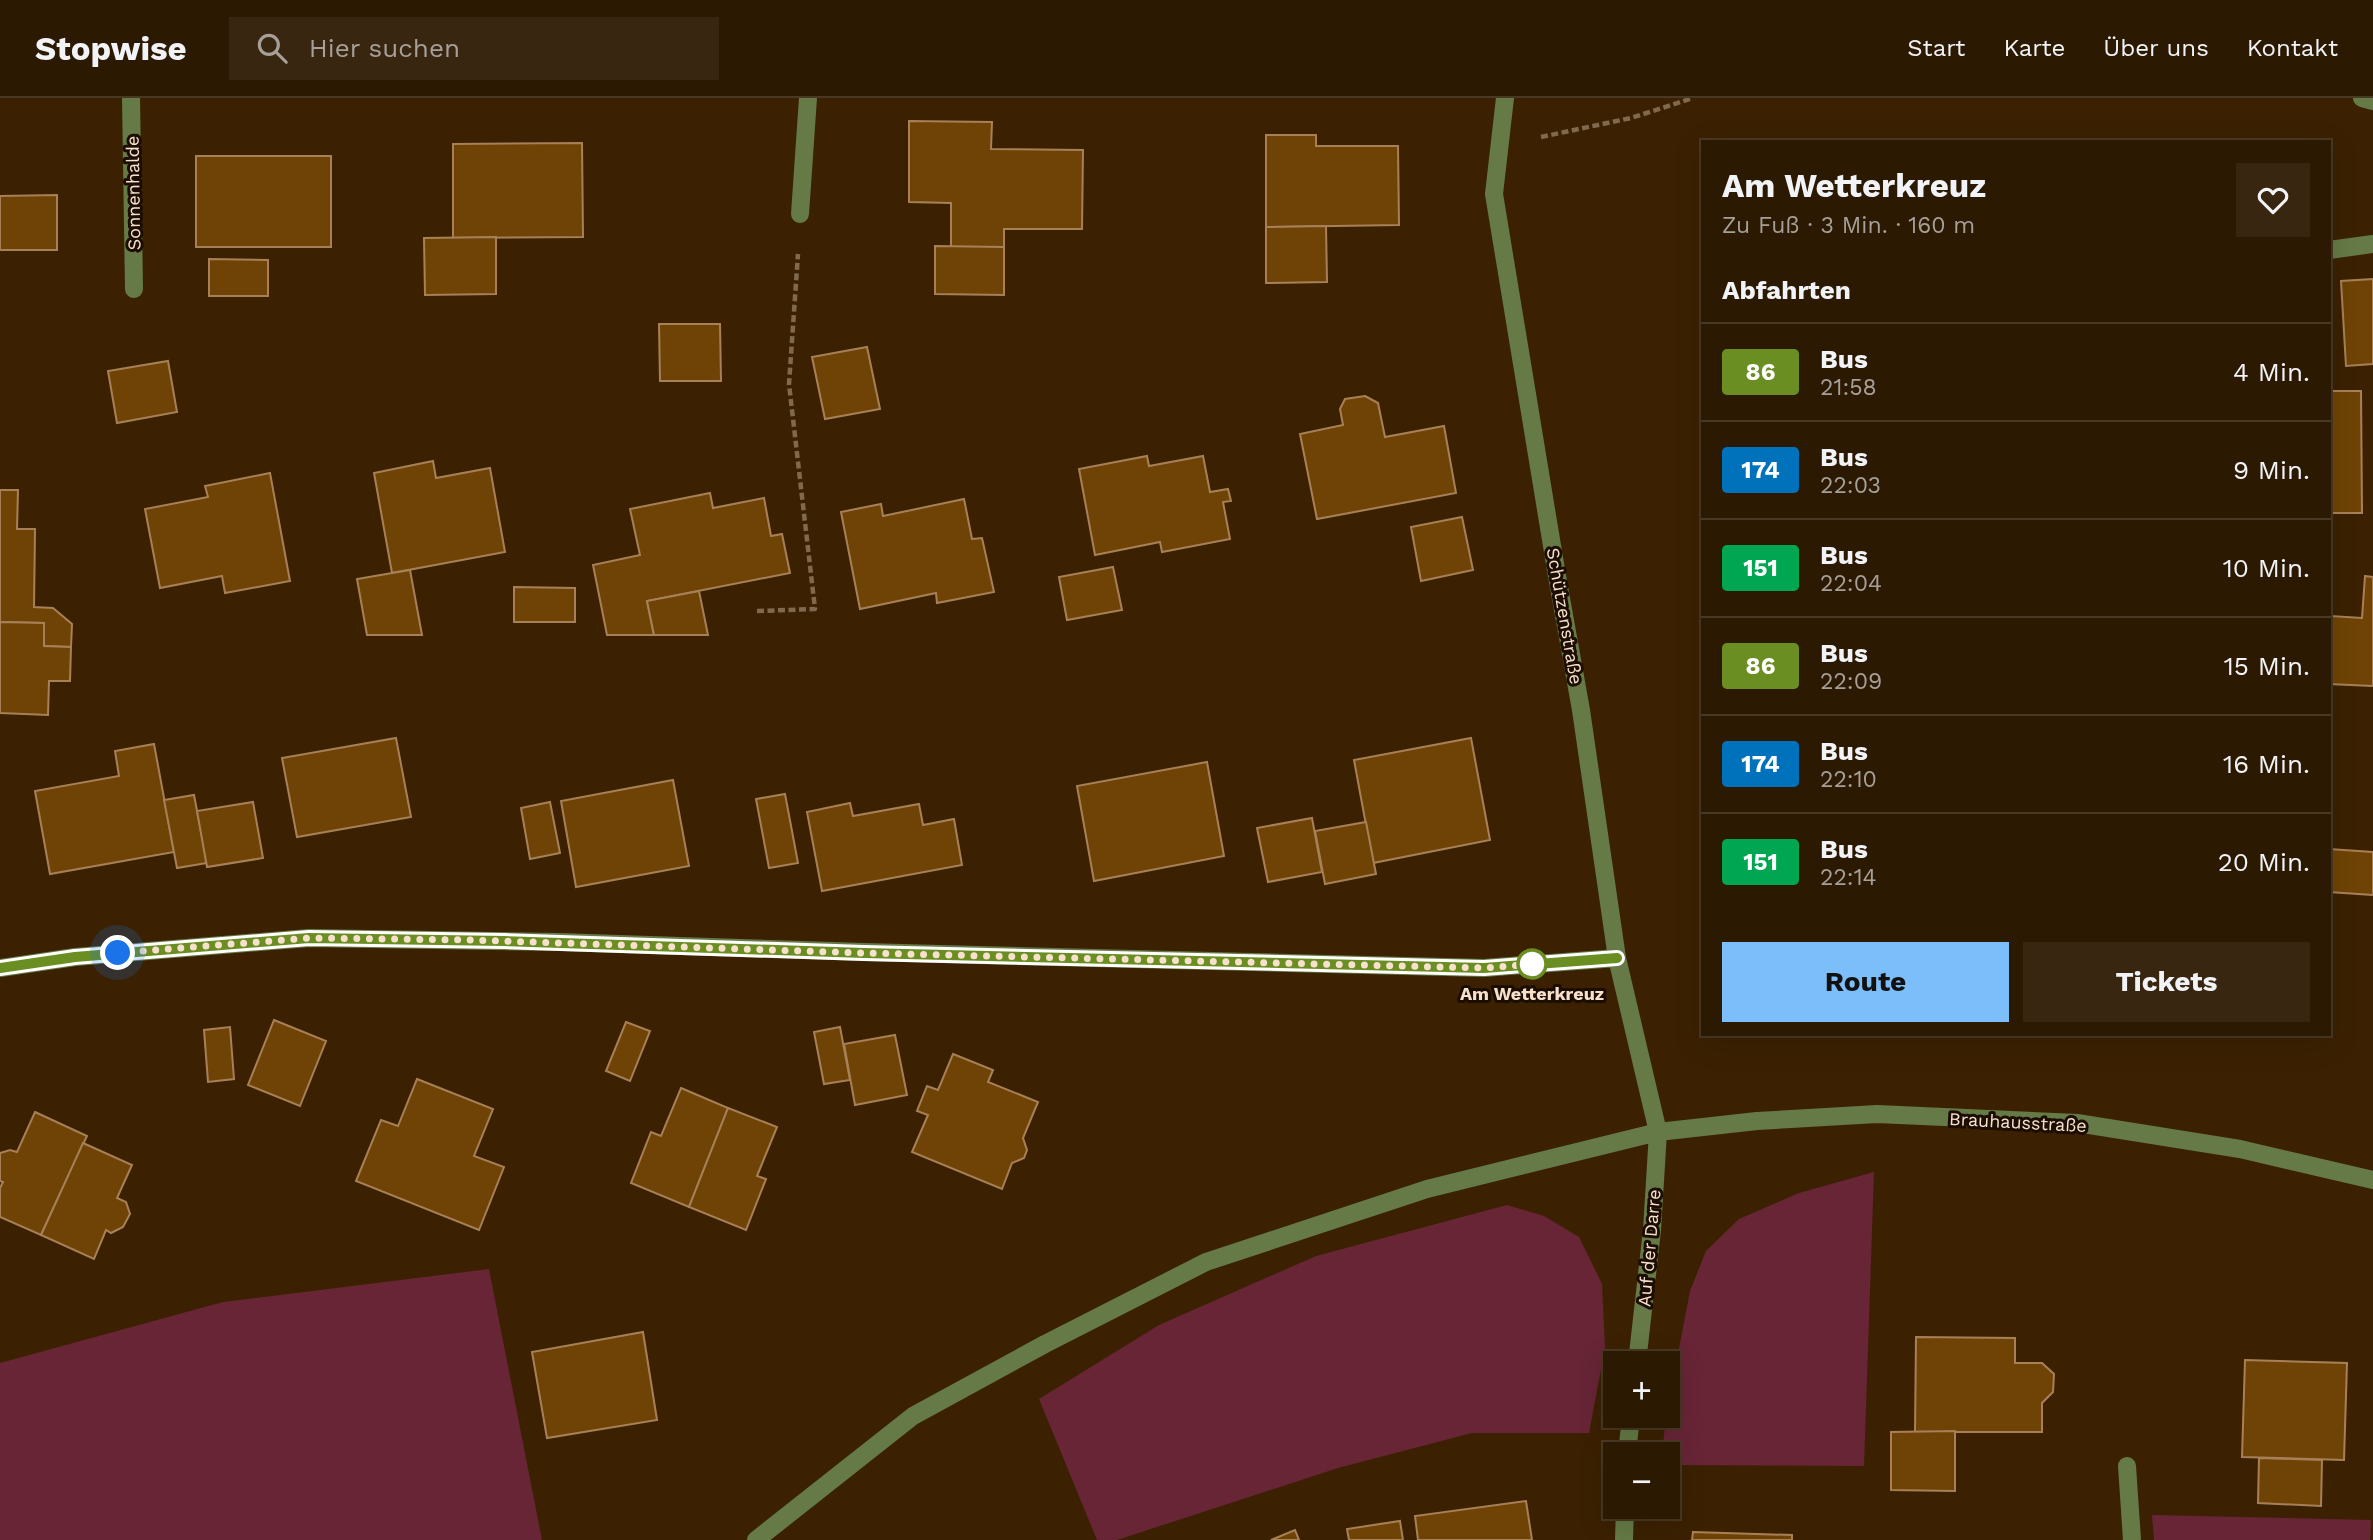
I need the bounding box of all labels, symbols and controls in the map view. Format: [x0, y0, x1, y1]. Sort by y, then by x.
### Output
search box [229, 17, 719, 80]
text: Stopwise [35, 29, 187, 68]
icon: search [253, 29, 291, 67]
text: Hier suchen [309, 33, 460, 63]
text: Start [1907, 34, 1965, 62]
text: Karte [2003, 34, 2065, 62]
text: Über uns [2103, 34, 2209, 62]
text: Kontakt [2247, 34, 2338, 62]
street label: Sonnenhalde [122, 135, 144, 251]
button: heart [2236, 163, 2310, 237]
text: Am Wetterkreuz [1722, 166, 1986, 205]
text: Zu Fuß · 3 Min. · 160 m [1722, 212, 1975, 239]
text: Abfahrten [1722, 275, 1851, 305]
text: Bus [1820, 344, 1868, 374]
text: 4 Min. [2233, 357, 2310, 387]
text: 86 [1746, 358, 1775, 386]
text: 21:58 [1820, 374, 1877, 401]
text: Bus [1820, 442, 1868, 472]
text: 9 Min. [2233, 455, 2310, 485]
text: 174 [1741, 456, 1780, 484]
text: 22:03 [1820, 472, 1881, 499]
text: Bus [1820, 540, 1868, 570]
street label: Schützenstraße [1543, 546, 1587, 686]
text: 10 Min. [2223, 553, 2310, 583]
text: 151 [1743, 554, 1778, 582]
text: 22:04 [1820, 570, 1882, 597]
text: Bus [1820, 638, 1868, 668]
text: 15 Min. [2224, 651, 2310, 681]
text: 86 [1746, 652, 1775, 680]
text: 22:09 [1820, 668, 1882, 695]
text: Bus [1820, 736, 1868, 766]
text: 16 Min. [2223, 749, 2310, 779]
text: 174 [1741, 750, 1780, 778]
text: 22:10 [1820, 766, 1877, 793]
text: Bus [1820, 834, 1868, 864]
text: 20 Min. [2218, 847, 2310, 877]
text: 151 [1743, 848, 1778, 876]
text: 22:14 [1820, 864, 1877, 891]
your location [100, 935, 135, 970]
button: Route [1722, 942, 2009, 1022]
button: Tickets [2023, 942, 2310, 1022]
marker: Am Wetterkreuz [1517, 949, 1547, 979]
place label: Am Wetterkreuz [1460, 983, 1604, 1004]
street label: Brauhausstraße [1949, 1108, 2087, 1136]
street label: Auf der Darre [1633, 1188, 1665, 1308]
map controls [1603, 1351, 1680, 1519]
button: + [1603, 1351, 1680, 1428]
button: − [1603, 1442, 1680, 1519]

